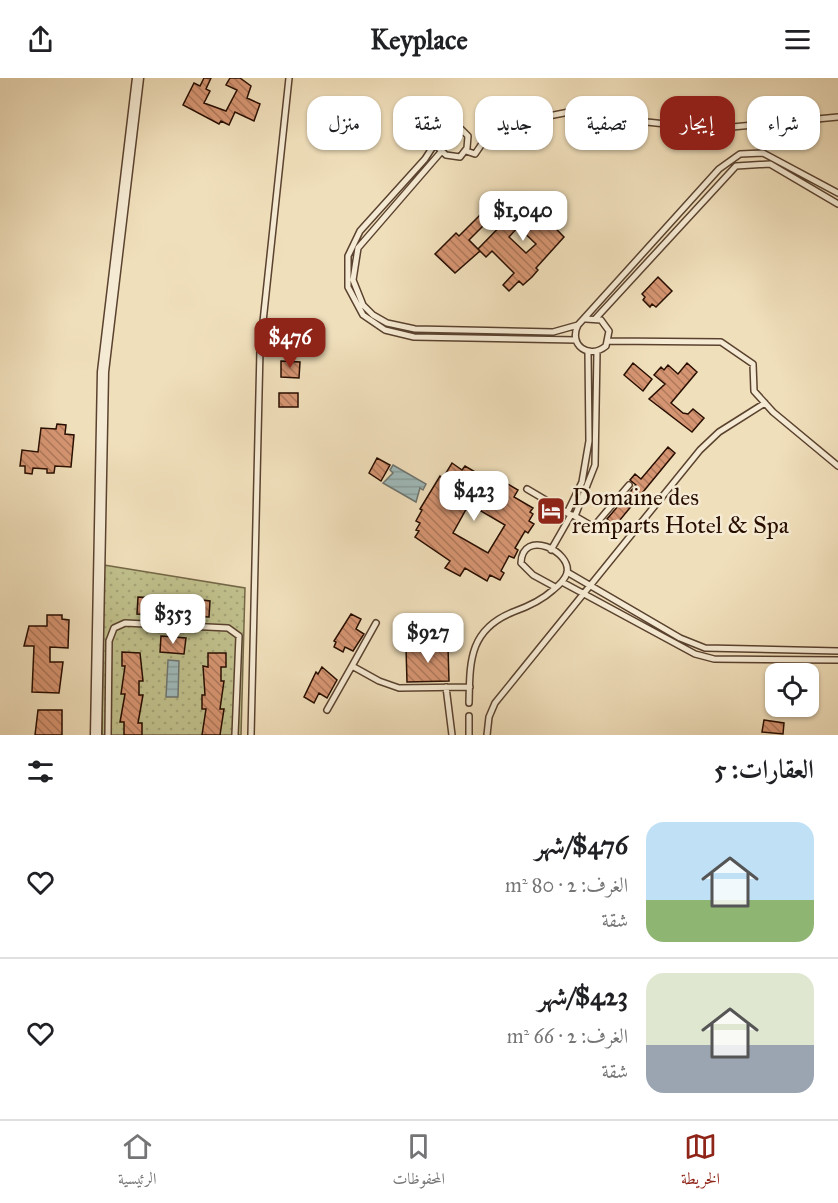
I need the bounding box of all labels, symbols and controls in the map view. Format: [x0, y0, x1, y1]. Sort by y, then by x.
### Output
icon: share [24, 23, 57, 56]
text: Keyplace [370, 23, 468, 56]
icon: menu [781, 23, 814, 56]
chip: منزل [307, 96, 381, 150]
chip: شقة [393, 96, 463, 150]
chip: جديد [475, 96, 553, 150]
chip: تصفية [565, 96, 648, 150]
chip: إيجار [660, 96, 735, 150]
chip: شراء [747, 96, 820, 150]
pin: $1,040 [474, 191, 572, 242]
text: $1,040 [493, 198, 553, 222]
pin: $476 [254, 318, 326, 369]
text: $476 [268, 325, 312, 349]
pin: $423 [438, 471, 510, 522]
text: $423 [453, 478, 495, 502]
place label: Domaine des remparts Hotel & Spa [572, 482, 790, 540]
hotel icon: Domaine des remparts Hotel & Spa [535, 495, 567, 527]
pin: $353 [137, 594, 209, 645]
text: $353 [154, 601, 192, 625]
pin: $927 [392, 613, 464, 664]
text: $927 [407, 620, 449, 644]
map controls [765, 663, 819, 717]
button: locate [765, 663, 819, 717]
text: العقارات: 5 [714, 753, 814, 785]
icon: filters [24, 755, 57, 788]
text: $476/شهر [535, 829, 628, 861]
icon: home [694, 846, 766, 918]
icon: heart [24, 866, 57, 899]
text: الغرف: 2 · 80 m² [505, 873, 628, 897]
text: شقة [602, 908, 628, 932]
text: $423/شهر [538, 980, 628, 1012]
icon: home [694, 997, 766, 1069]
icon: heart [24, 1017, 57, 1050]
text: الغرف: 2 · 66 m² [507, 1024, 628, 1048]
text: شقة [602, 1059, 628, 1083]
tab: الرئيسية [118, 1130, 156, 1194]
tab: المحفوظات [392, 1130, 445, 1194]
tab: الخريطة [681, 1130, 720, 1194]

